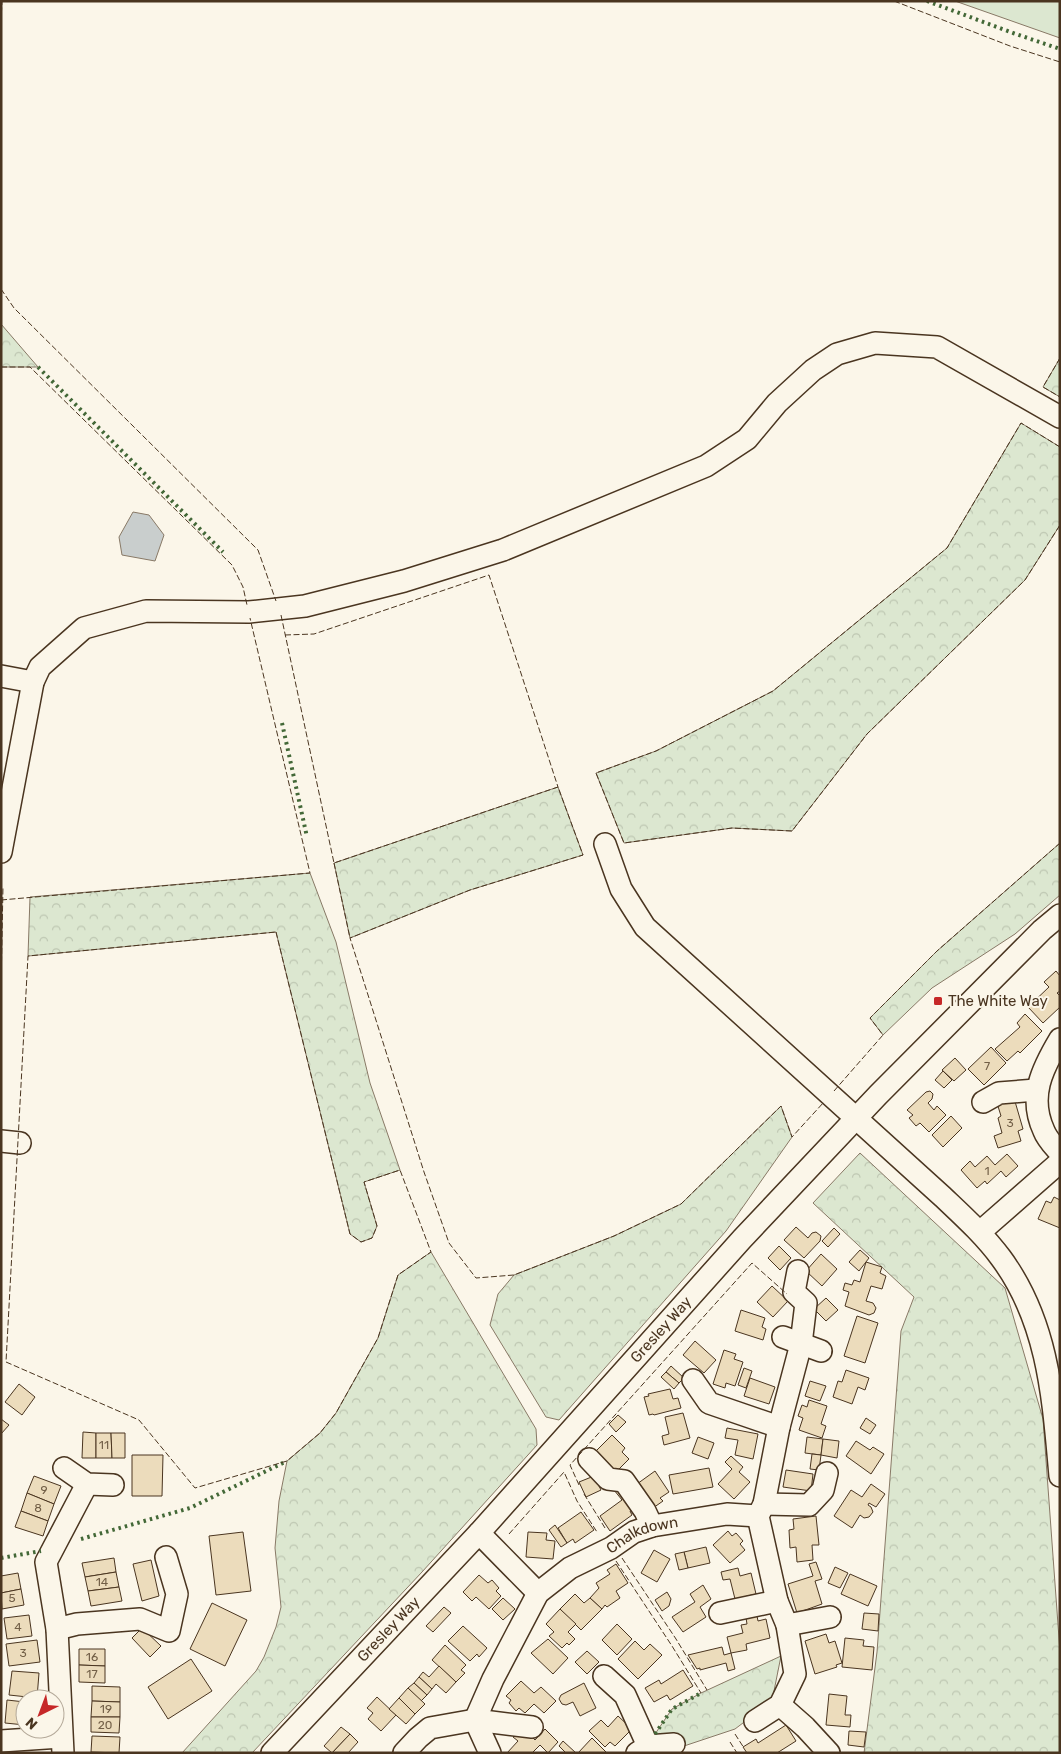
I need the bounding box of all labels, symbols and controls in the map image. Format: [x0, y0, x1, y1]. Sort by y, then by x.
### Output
place label: The White Way [948, 992, 1048, 1010]
marker: The White Way [932, 995, 944, 1007]
house number: 7 [984, 1059, 990, 1073]
house number: 3 [1006, 1116, 1014, 1130]
house number: 1 [984, 1164, 990, 1178]
street label: Gresley Way [627, 1293, 695, 1367]
house number: 11 [99, 1438, 109, 1452]
house number: 9 [40, 1483, 48, 1497]
house number: 8 [34, 1501, 42, 1515]
street label: Chalkdown [603, 1513, 679, 1558]
house number: 14 [96, 1575, 109, 1589]
house number: 5 [8, 1591, 16, 1605]
street label: Gresley Way [353, 1593, 423, 1666]
house number: 4 [14, 1620, 22, 1634]
house number: 3 [19, 1646, 27, 1660]
house number: 16 [86, 1650, 98, 1664]
house number: 17 [86, 1667, 98, 1681]
north arrow [15, 1689, 65, 1739]
house number: 19 [100, 1702, 112, 1716]
text: N [22, 1714, 41, 1733]
house number: 20 [98, 1718, 112, 1732]

